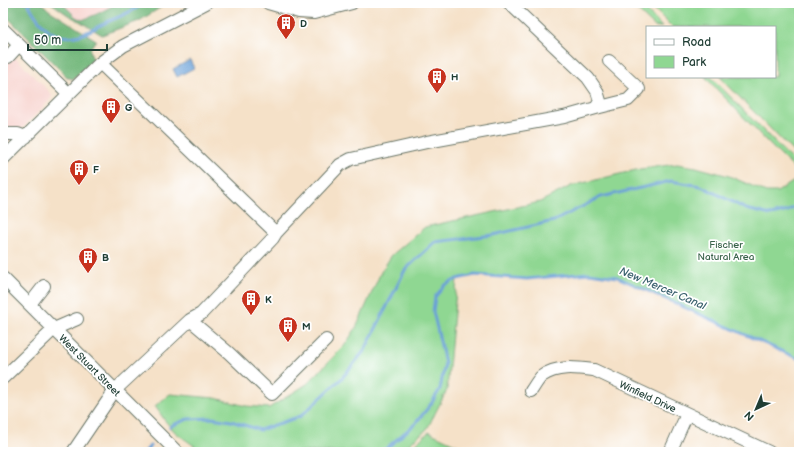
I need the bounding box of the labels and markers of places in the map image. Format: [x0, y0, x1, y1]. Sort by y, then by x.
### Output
building icon: D [275, 12, 297, 40]
place label: D [300, 18, 307, 30]
building icon: H [426, 66, 448, 94]
place label: H [451, 72, 458, 84]
building icon: G [100, 96, 122, 124]
place label: G [125, 102, 133, 114]
building icon: F [68, 158, 90, 186]
place label: F [93, 164, 99, 176]
building icon: B [77, 246, 99, 274]
place label: B [102, 252, 109, 264]
building icon: K [240, 288, 262, 316]
place label: K [265, 294, 272, 306]
building icon: M [277, 315, 299, 343]
place label: M [302, 321, 311, 333]

